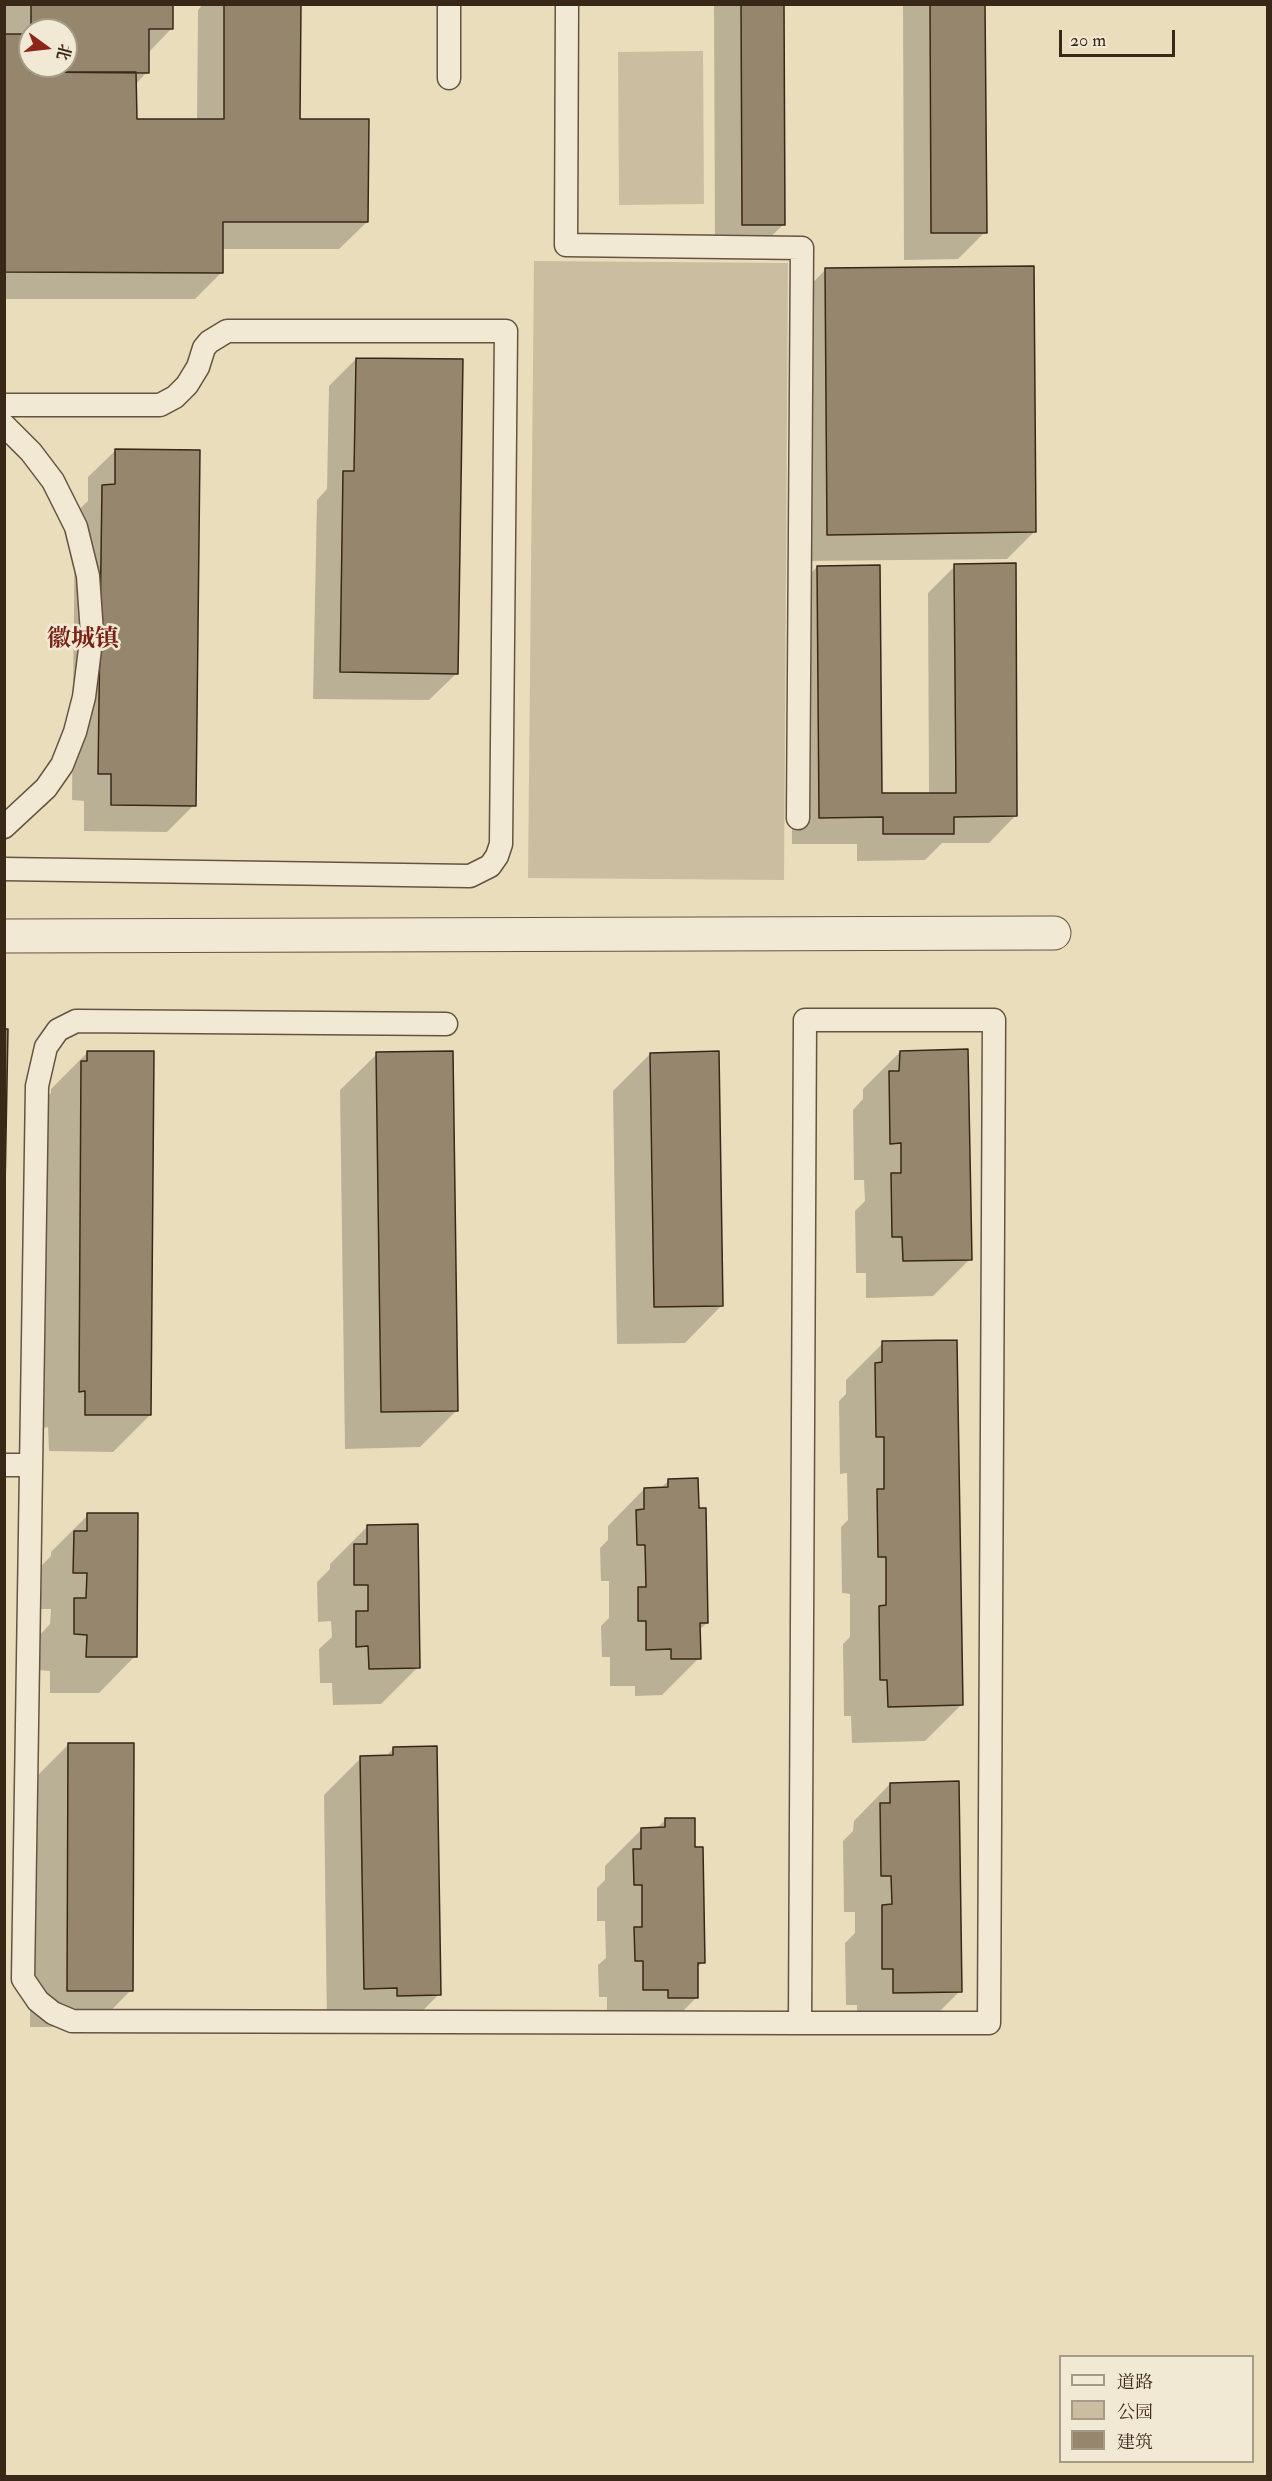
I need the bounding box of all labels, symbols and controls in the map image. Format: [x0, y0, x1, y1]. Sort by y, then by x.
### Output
north arrow [18, 18, 78, 78]
scale bar [1062, 18, 1178, 56]
text: 20 m [1070, 29, 1106, 52]
text: 北 [52, 42, 75, 62]
district label: 徽城镇 [47, 627, 119, 655]
legend [1059, 2355, 1254, 2463]
text: 道路 [1117, 2371, 1153, 2394]
text: 公园 [1117, 2401, 1153, 2424]
text: 建筑 [1117, 2431, 1153, 2454]

